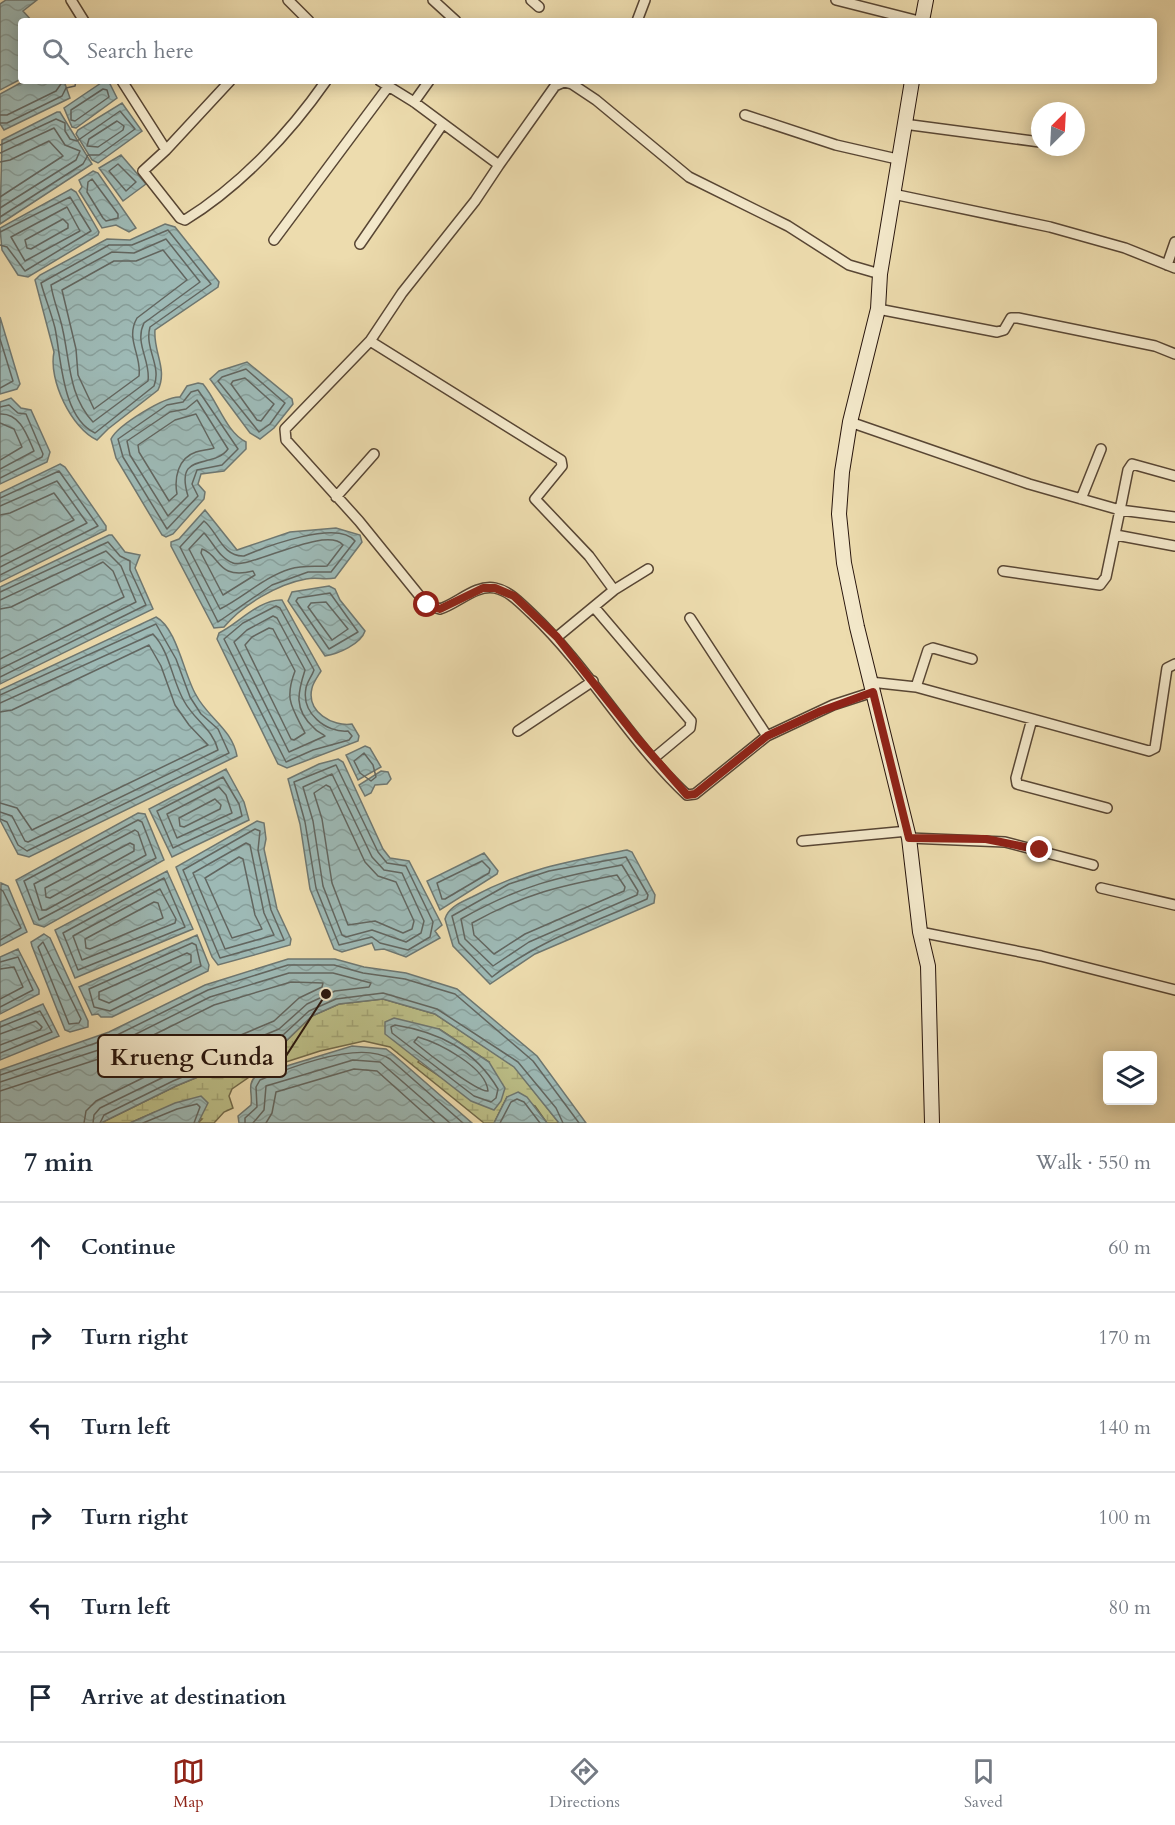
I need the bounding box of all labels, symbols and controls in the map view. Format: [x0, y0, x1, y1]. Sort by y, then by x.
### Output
search box [18, 18, 1157, 84]
icon: search [39, 35, 72, 68]
text: Search here [87, 36, 194, 66]
north arrow [1031, 102, 1085, 156]
route start [413, 591, 439, 617]
route end [1026, 836, 1052, 862]
callout: Krueng Cunda [98, 1035, 286, 1077]
text: Krueng Cunda [110, 1041, 274, 1074]
map controls [1103, 1051, 1157, 1105]
button: layers [1103, 1051, 1157, 1105]
text: 7 min [24, 1145, 93, 1180]
text: Walk · 550 m [1036, 1149, 1151, 1176]
icon: ahead [24, 1231, 57, 1264]
text: Continue [81, 1232, 176, 1262]
text: 60 m [1108, 1234, 1151, 1261]
icon: right [24, 1321, 57, 1354]
text: Turn right [81, 1322, 188, 1352]
text: 170 m [1098, 1324, 1151, 1351]
icon: left [24, 1411, 57, 1444]
text: Turn left [81, 1412, 170, 1442]
text: 140 m [1098, 1414, 1151, 1441]
icon: right [24, 1501, 57, 1534]
text: Turn right [81, 1502, 188, 1532]
text: 100 m [1098, 1504, 1151, 1531]
icon: left [24, 1591, 57, 1624]
text: Turn left [81, 1592, 170, 1622]
text: 80 m [1108, 1594, 1151, 1621]
icon: arrive [24, 1681, 57, 1714]
text: Arrive at destination [81, 1682, 286, 1712]
tab: Map [172, 1755, 205, 1813]
tab: Directions [549, 1755, 620, 1813]
tab: Saved [964, 1755, 1003, 1813]

